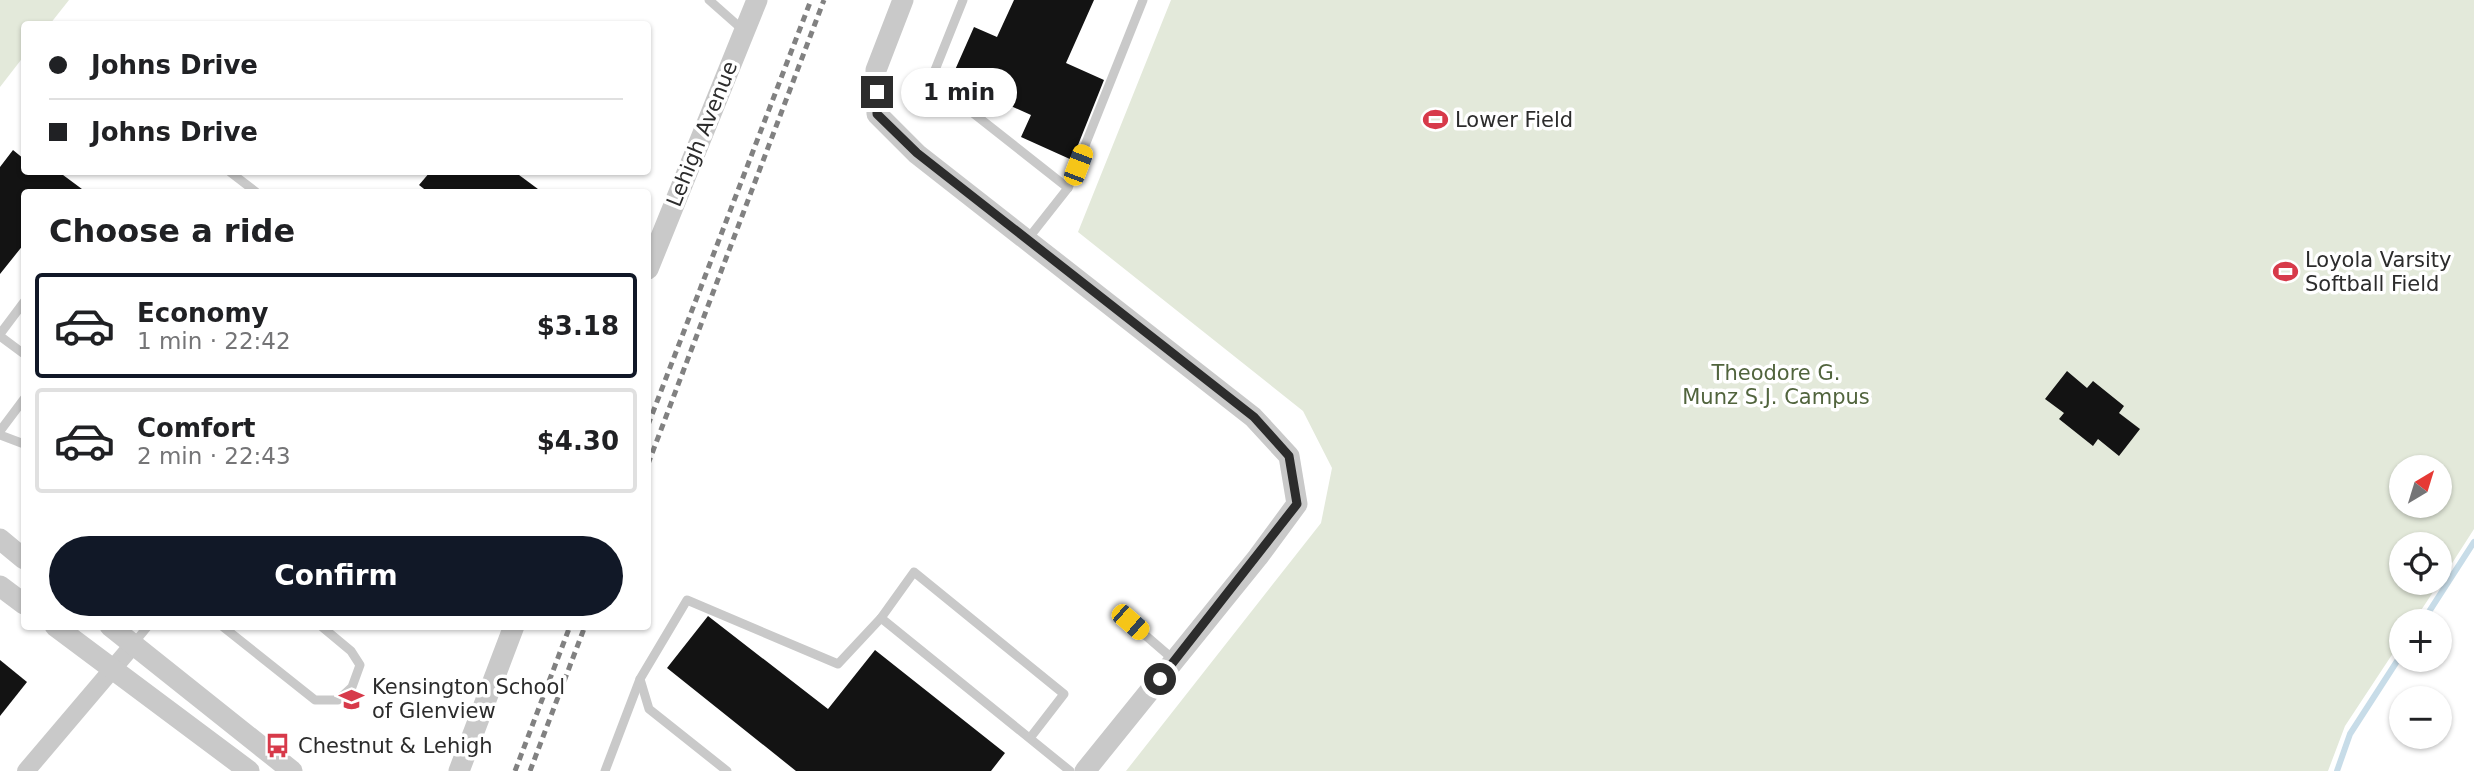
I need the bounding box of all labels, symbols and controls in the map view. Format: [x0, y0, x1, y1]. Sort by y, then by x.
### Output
text: Johns Drive [91, 50, 258, 80]
street label: Lehigh Avenue [662, 58, 742, 210]
callout: 1 min [902, 68, 1017, 116]
route end [861, 76, 893, 108]
text: 1 min [923, 79, 995, 105]
sports icon: Lower Field [1421, 106, 1449, 134]
place label: Lower Field [1455, 108, 1573, 132]
text: Johns Drive [91, 117, 258, 147]
car [1061, 142, 1096, 188]
text: Choose a ride [49, 212, 295, 250]
place label: Loyola Varsity Softball Field [2305, 248, 2452, 296]
sports icon: Loyola Varsity Softball Field [2271, 258, 2299, 286]
icon: car [53, 294, 116, 357]
text: Economy [137, 298, 268, 328]
text: $3.18 [537, 311, 619, 341]
text: 1 min · 22:42 [137, 328, 291, 354]
park label: Theodore G. Munz S.J. Campus [1682, 361, 1870, 409]
icon: car [53, 409, 116, 472]
text: Comfort [137, 413, 255, 443]
text: $4.30 [537, 426, 619, 456]
text: 2 min · 22:43 [137, 443, 291, 469]
north arrow [2389, 455, 2452, 518]
map controls [2389, 455, 2452, 749]
button: locate [2389, 532, 2452, 595]
button: Confirm [49, 536, 623, 616]
car [1108, 600, 1153, 644]
button: + [2389, 609, 2452, 672]
route start [1144, 663, 1176, 695]
place label: Kensington School of Glenview [372, 675, 565, 723]
school or university icon: Kensington School of Glenview [338, 685, 366, 713]
button: − [2389, 686, 2452, 749]
bus stop icon: Chestnut & Lehigh [264, 732, 292, 760]
place label: Chestnut & Lehigh [298, 734, 493, 758]

